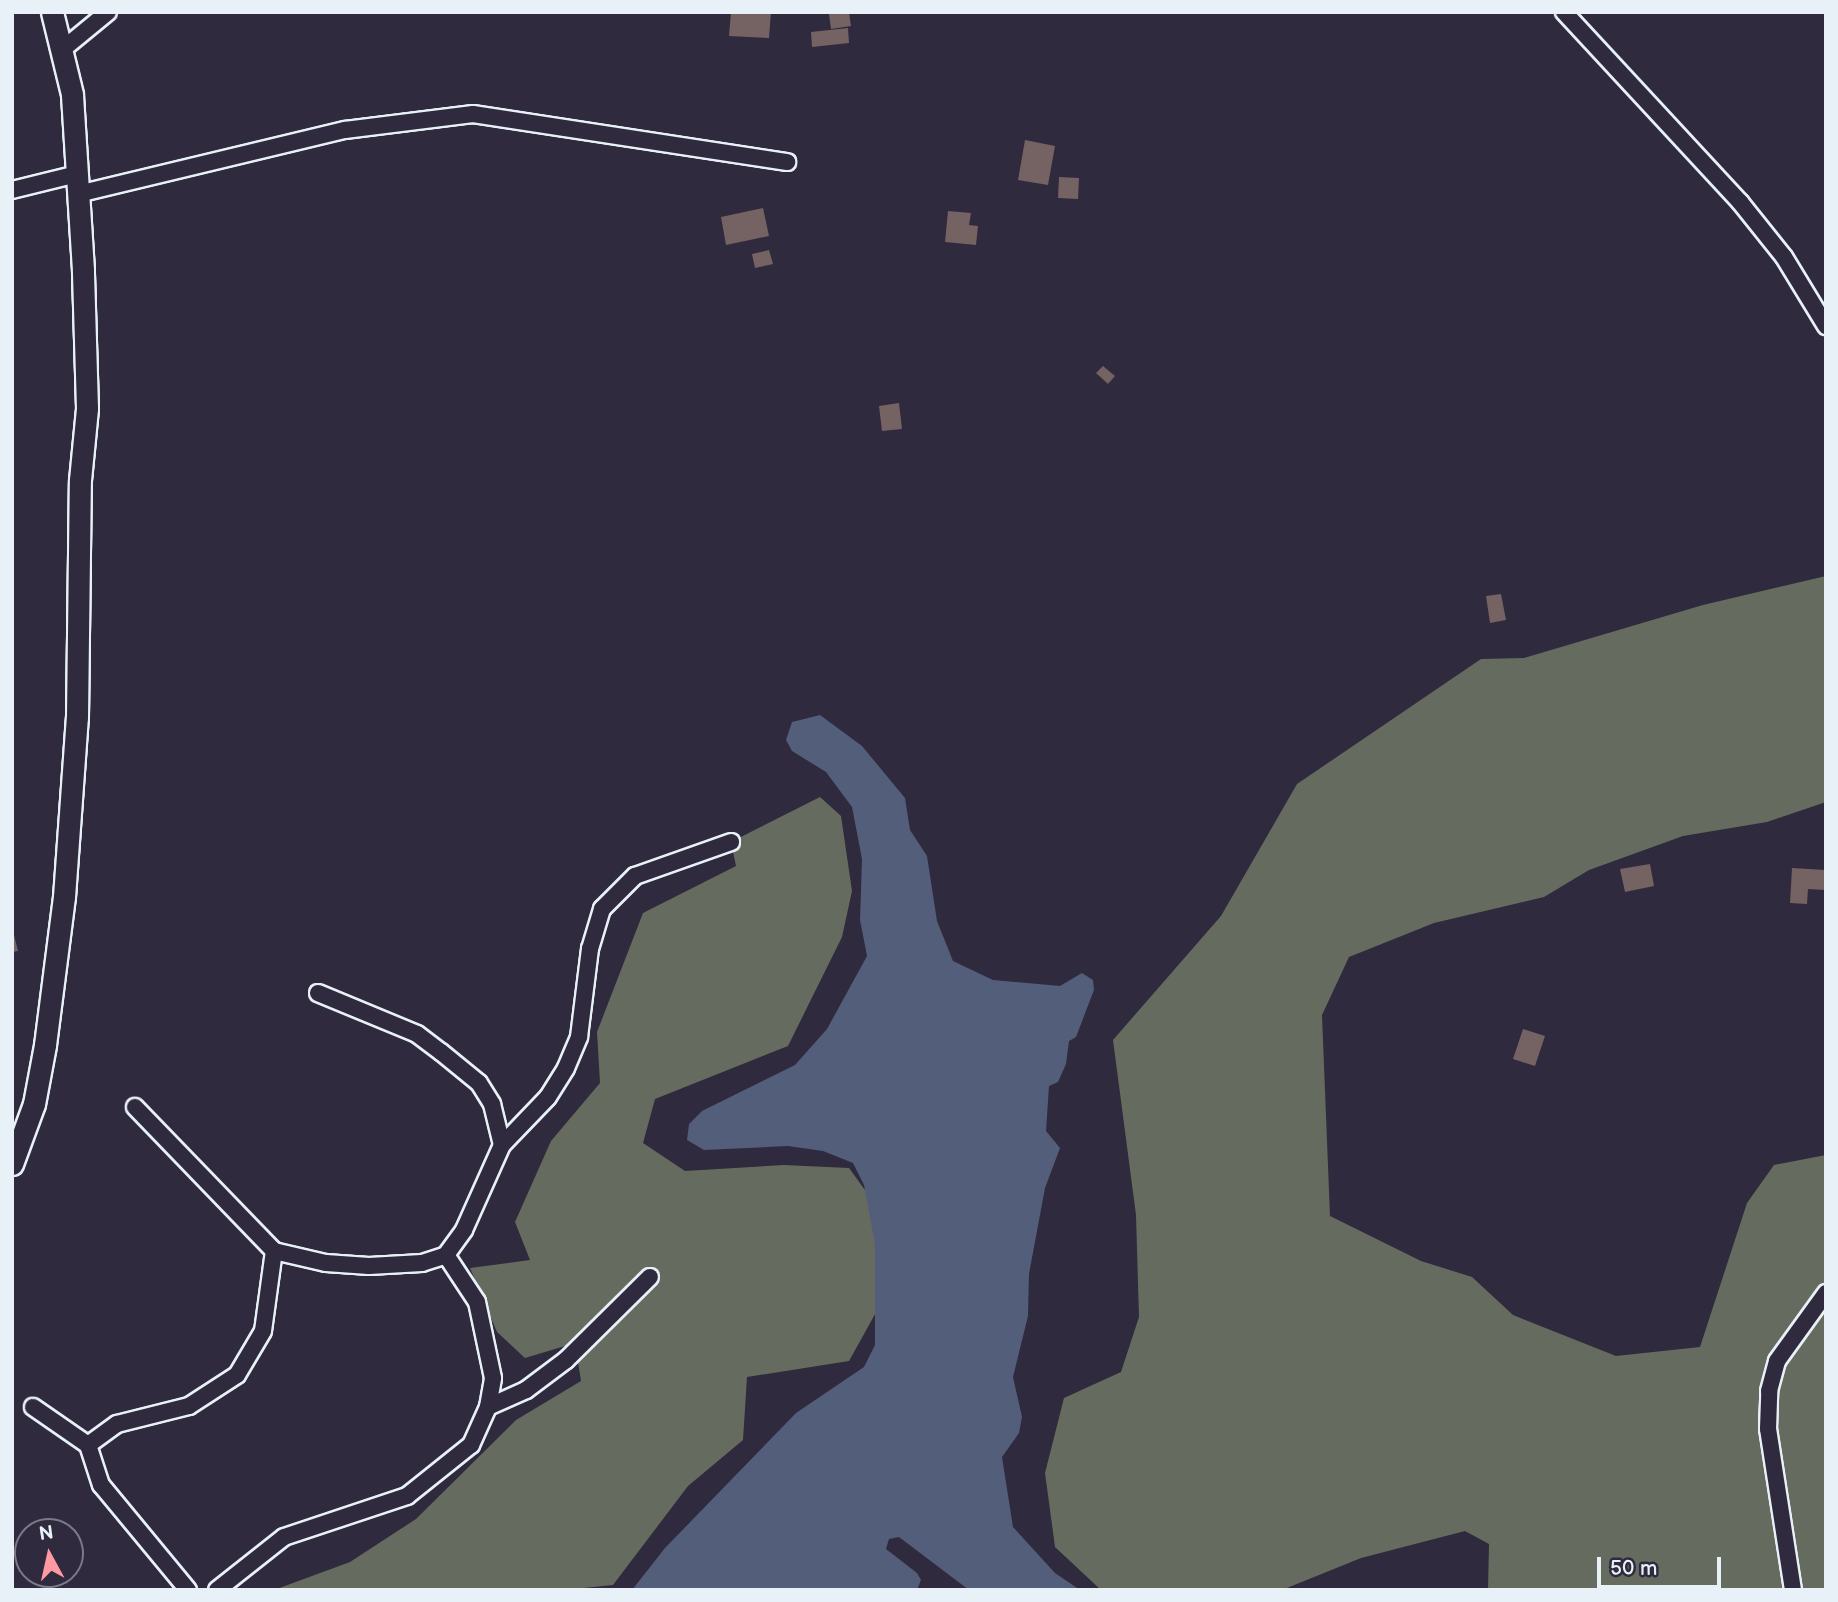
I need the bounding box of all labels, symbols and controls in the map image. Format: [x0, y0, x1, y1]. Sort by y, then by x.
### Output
north arrow [14, 1518, 84, 1588]
text: N [38, 1521, 55, 1546]
scale bar [1600, 1542, 1724, 1586]
text: 50 m [1610, 1556, 1657, 1581]

